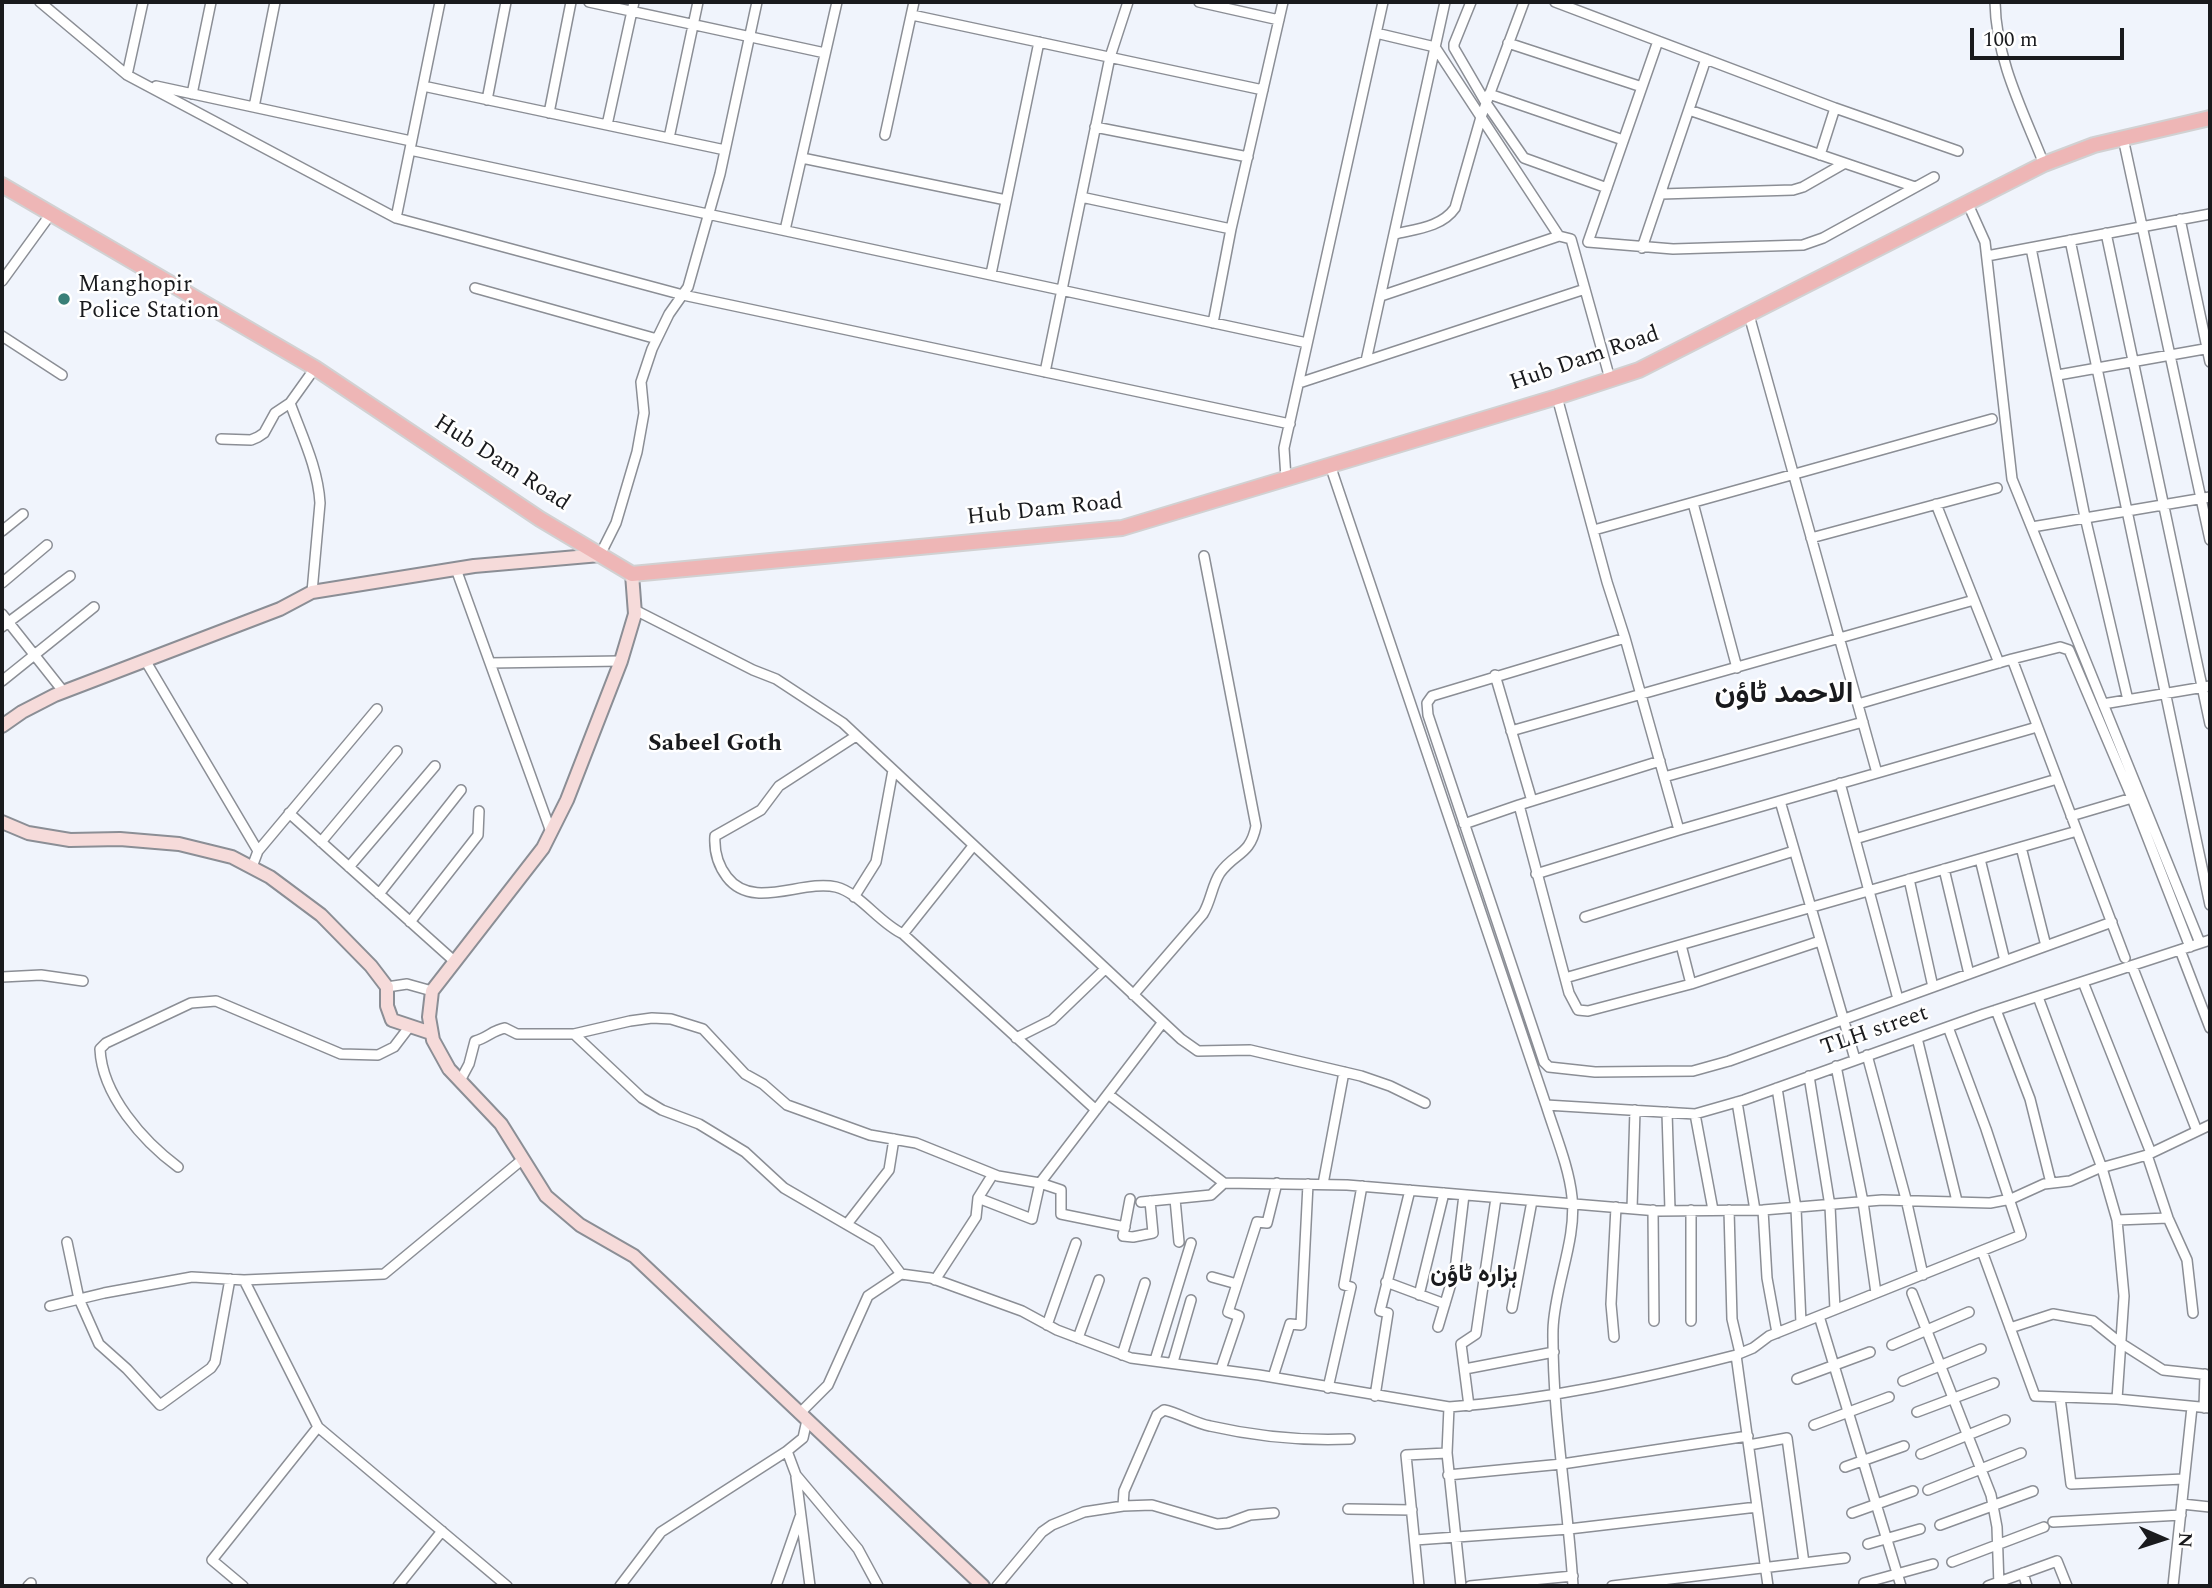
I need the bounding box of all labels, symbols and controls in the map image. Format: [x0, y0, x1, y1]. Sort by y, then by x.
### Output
scale bar [1974, 14, 2128, 58]
text: 100 m [1983, 24, 2038, 56]
place label: Manghopir Police Station [78, 272, 219, 326]
marker: Manghopir Police Station [56, 291, 72, 307]
street label: Hub Dam Road [1506, 321, 1664, 399]
street label: Hub Dam Road [428, 410, 574, 518]
street label: Hub Dam Road [966, 489, 1124, 533]
district label: الاحمد ٹاؤن [1715, 678, 1853, 714]
district label: Sabeel Goth [648, 731, 782, 759]
street label: TLH street [1818, 1001, 1932, 1063]
district label: ہزارہ ٹاؤن [1430, 1262, 1518, 1290]
north arrow [2128, 1504, 2198, 1574]
text: N [2170, 1532, 2199, 1549]

